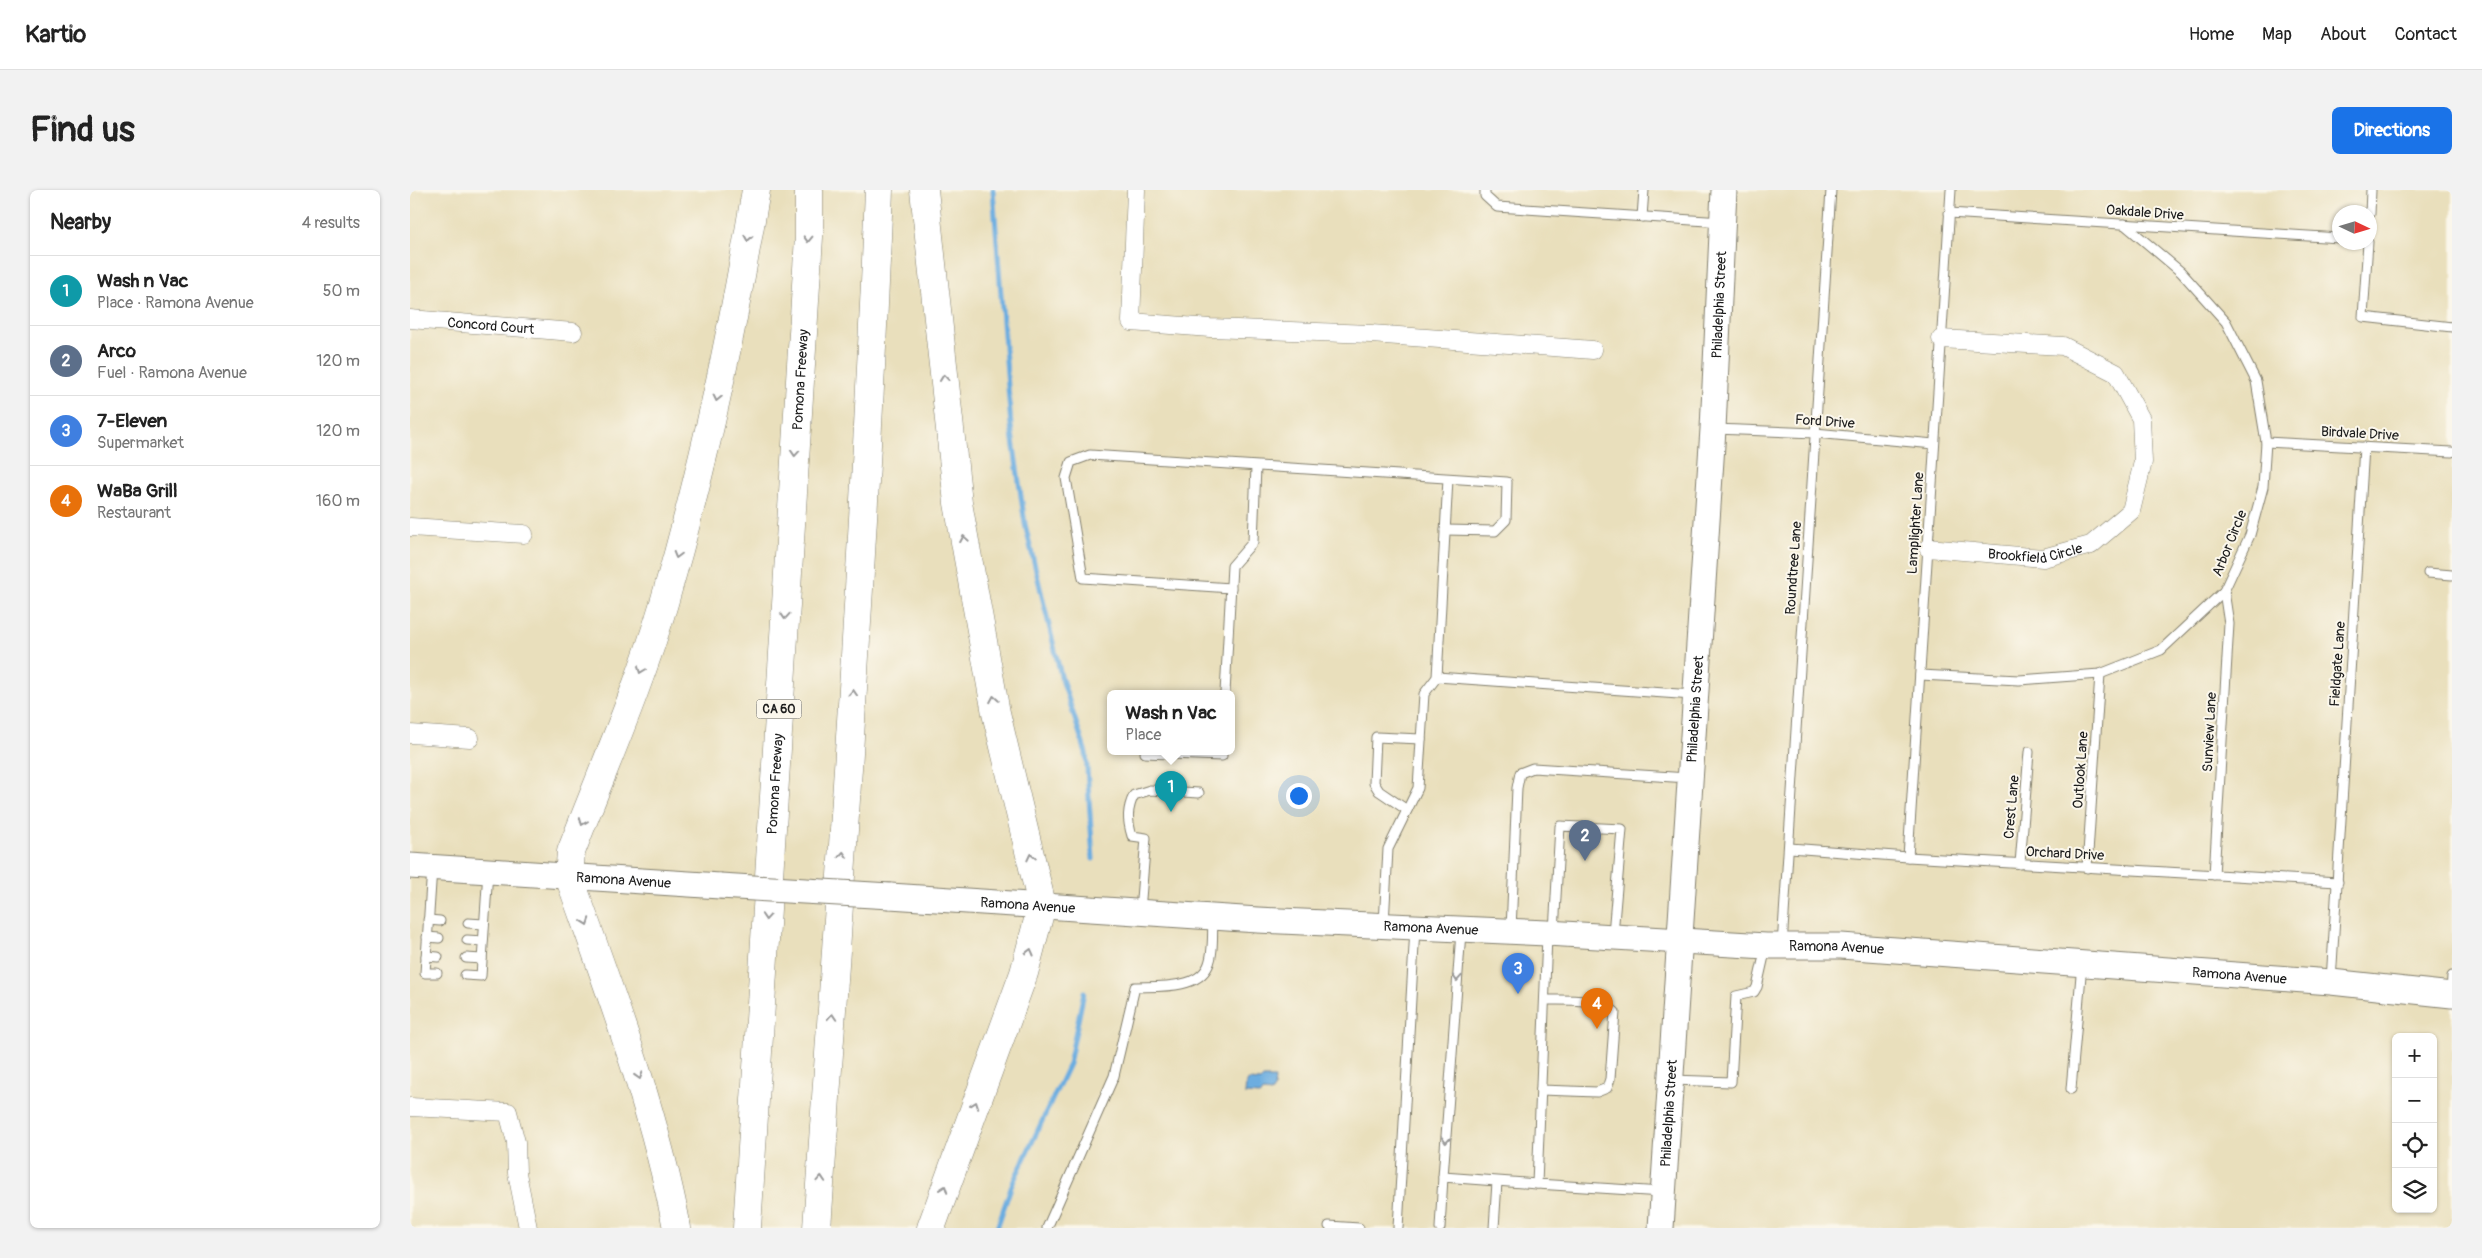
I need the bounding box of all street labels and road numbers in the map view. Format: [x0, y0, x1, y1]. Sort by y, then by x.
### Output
street label: Oakdale Drive [2106, 201, 2184, 224]
street label: Philadelphia Street [1708, 250, 1730, 359]
street label: Concord Court [447, 314, 535, 338]
street label: Pomona Freeway [789, 329, 812, 431]
street label: Ford Drive [1795, 411, 1855, 432]
street label: Birdvale Drive [2321, 423, 2399, 444]
street label: Lamplighter Lane [1903, 471, 1928, 575]
street label: Arbor Circle [2208, 507, 2250, 579]
street label: Roundtree Lane [1782, 521, 1805, 615]
street label: Brookfield Circle [1987, 540, 2084, 568]
street label: Fieldgate Lane [2326, 621, 2349, 707]
street label: Philadelphia Street [1683, 655, 1707, 763]
street label: Sunview Lane [2199, 691, 2220, 772]
road number: CA 60 [756, 699, 802, 718]
street label: Outlook Lane [2069, 731, 2092, 809]
street label: Pomona Freeway [764, 733, 787, 835]
street label: Crest Lane [2000, 774, 2023, 840]
street label: Orchard Drive [2025, 843, 2105, 864]
street label: Ramona Avenue [576, 869, 672, 892]
street label: Ramona Avenue [980, 894, 1076, 917]
street label: Ramona Avenue [1383, 918, 1479, 939]
street label: Ramona Avenue [1789, 938, 1885, 958]
street label: Ramona Avenue [2191, 964, 2288, 988]
street label: Philadelphia Street [1657, 1059, 1681, 1167]

